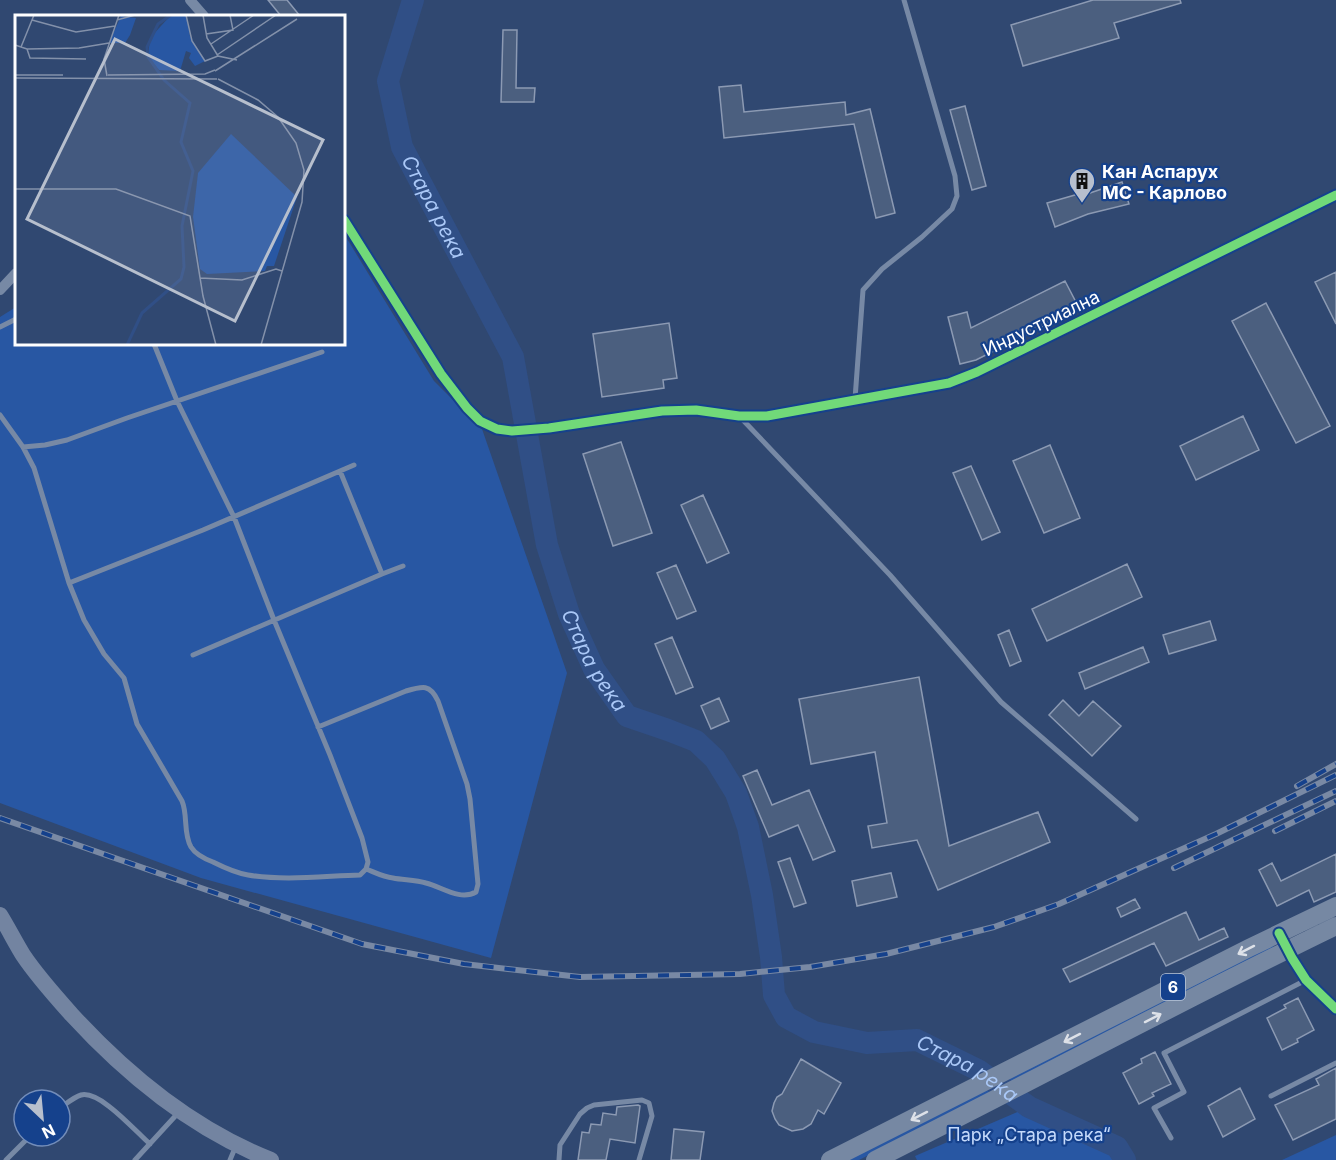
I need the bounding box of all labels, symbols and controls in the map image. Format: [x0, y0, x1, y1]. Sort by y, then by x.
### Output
inset map [15, 15, 345, 345]
water label: Стара река [397, 151, 471, 263]
place label: Кан Аспарух МС - Карлово [1102, 161, 1227, 203]
building icon: Кан Аспарух МС - Карлово [1067, 166, 1097, 204]
street label: Индустриална [979, 286, 1103, 360]
water label: Стара река [556, 605, 632, 716]
one-way arrow [1237, 945, 1255, 956]
road number: 6 [1161, 974, 1185, 1000]
one-way arrow [1144, 1012, 1162, 1023]
water label: Стара река [913, 1030, 1023, 1107]
one-way arrow [1063, 1033, 1081, 1045]
north arrow [12, 1088, 72, 1148]
one-way arrow [911, 1110, 929, 1122]
text: N [39, 1120, 58, 1143]
park label: Парк „Стара река“ [947, 1124, 1111, 1145]

